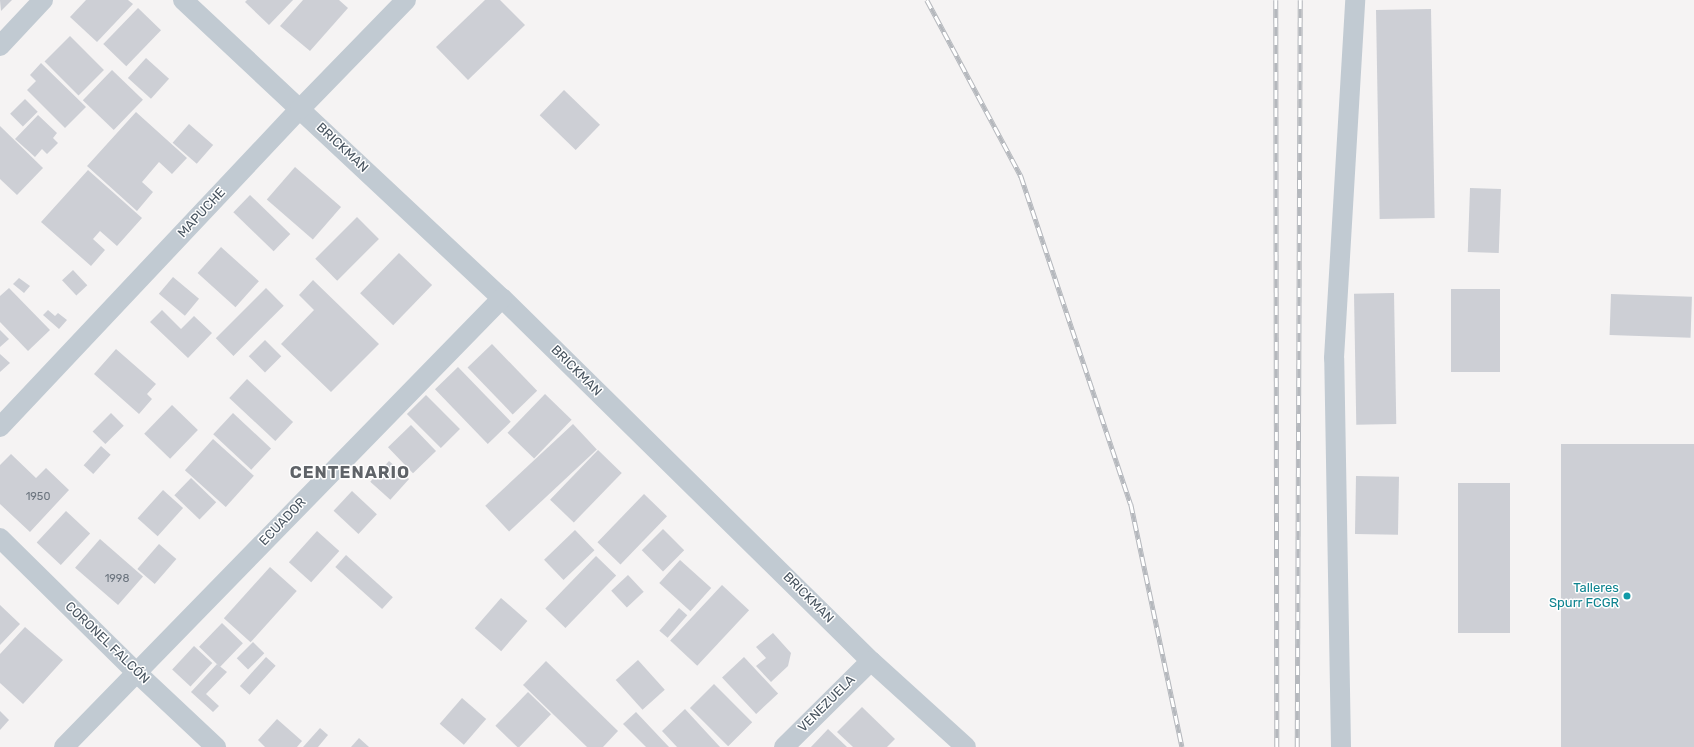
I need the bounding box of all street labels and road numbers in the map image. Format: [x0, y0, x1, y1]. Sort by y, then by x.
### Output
street label: BRICKMAN [313, 120, 371, 176]
street label: MAPUCHE [175, 185, 229, 241]
street label: BRICKMAN [547, 342, 605, 400]
street label: ECUADOR [256, 495, 310, 549]
street label: BRICKMAN [779, 569, 837, 627]
street label: CORONEL FALCÓN [61, 599, 153, 687]
street label: VENEZUELA [795, 672, 859, 736]

